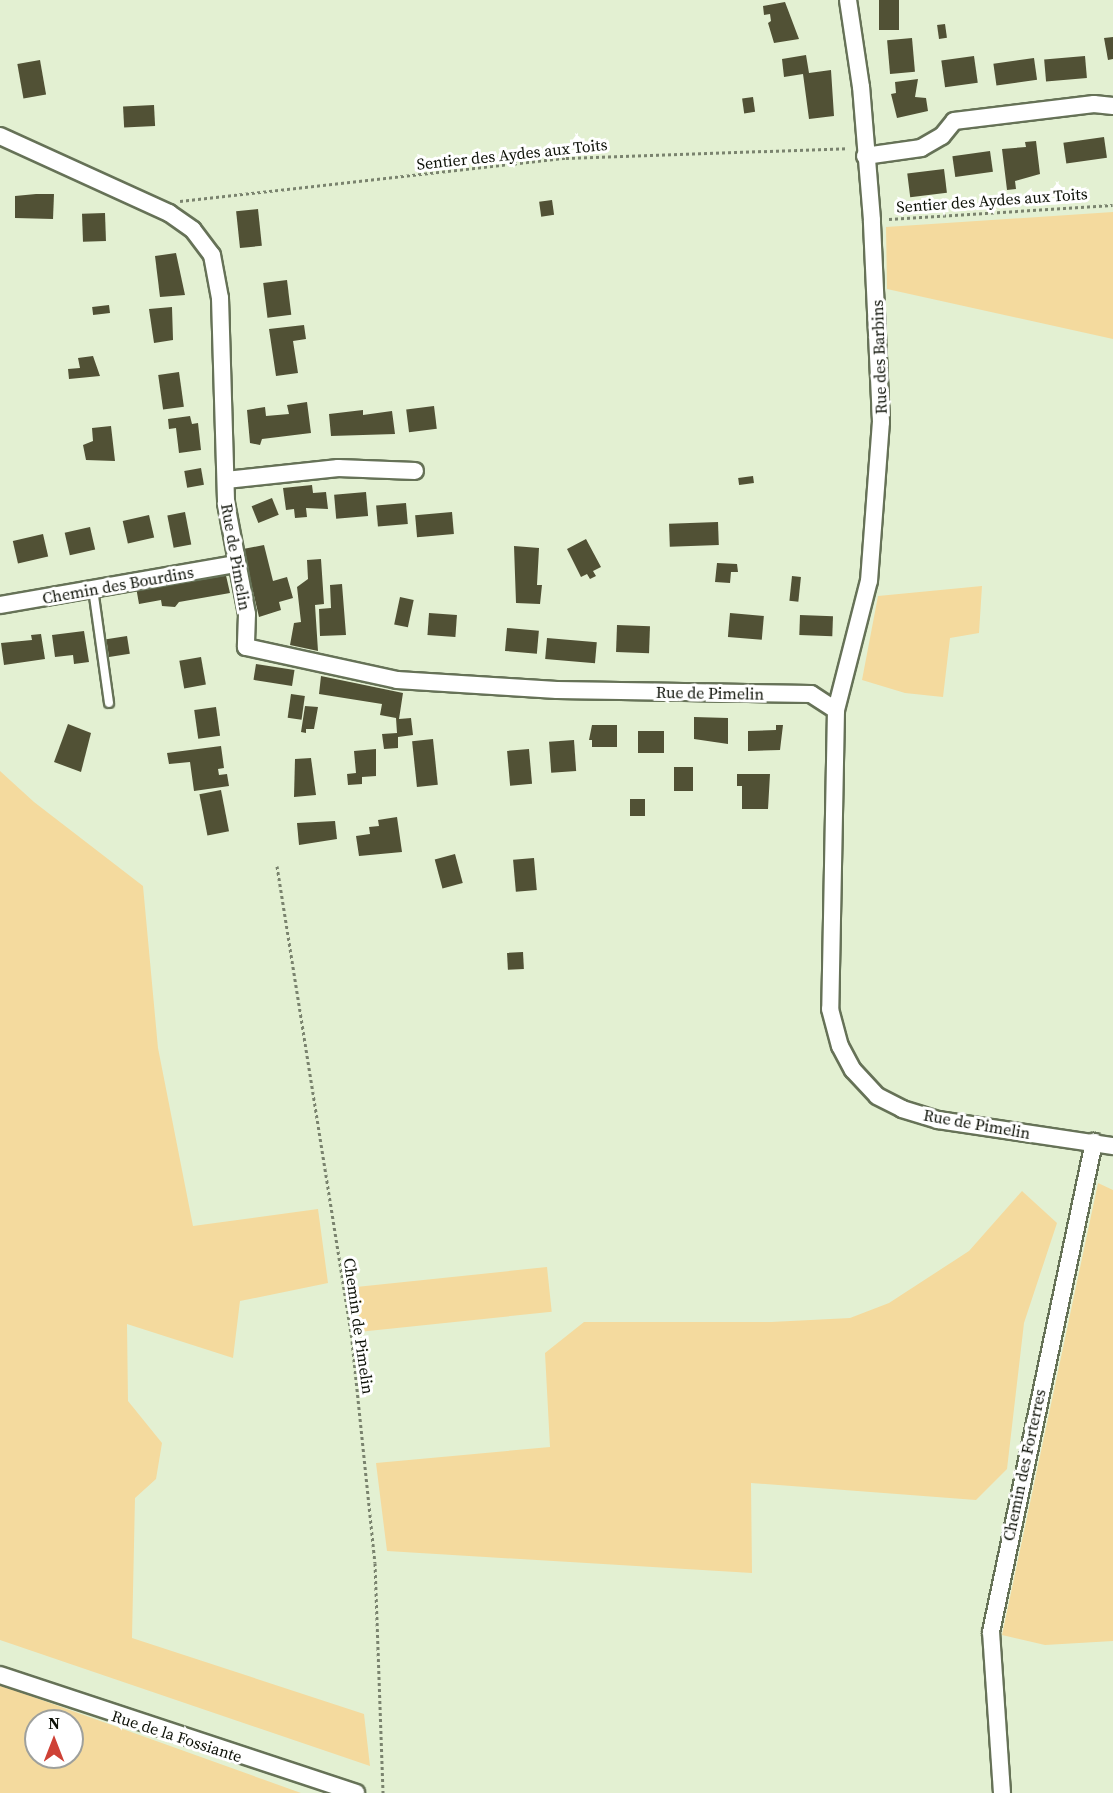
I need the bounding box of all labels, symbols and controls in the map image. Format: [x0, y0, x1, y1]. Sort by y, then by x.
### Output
street label: Sentier des Aydes aux Toits [416, 134, 608, 174]
street label: Sentier des Aydes aux Toits [896, 184, 1088, 216]
street label: Rue des Barbins [867, 299, 891, 415]
street label: Rue de Pimelin [217, 502, 255, 612]
street label: Chemin des Bourdins [41, 562, 195, 608]
street label: Rue de Pimelin [656, 682, 764, 704]
street label: Rue de Pimelin [922, 1105, 1032, 1143]
street label: Chemin de Pimelin [340, 1257, 378, 1395]
street label: Chemin des Forterres [999, 1387, 1049, 1543]
street label: Rue de la Fossiante [109, 1706, 245, 1766]
north arrow [24, 1709, 84, 1769]
text: N [48, 1712, 60, 1734]

